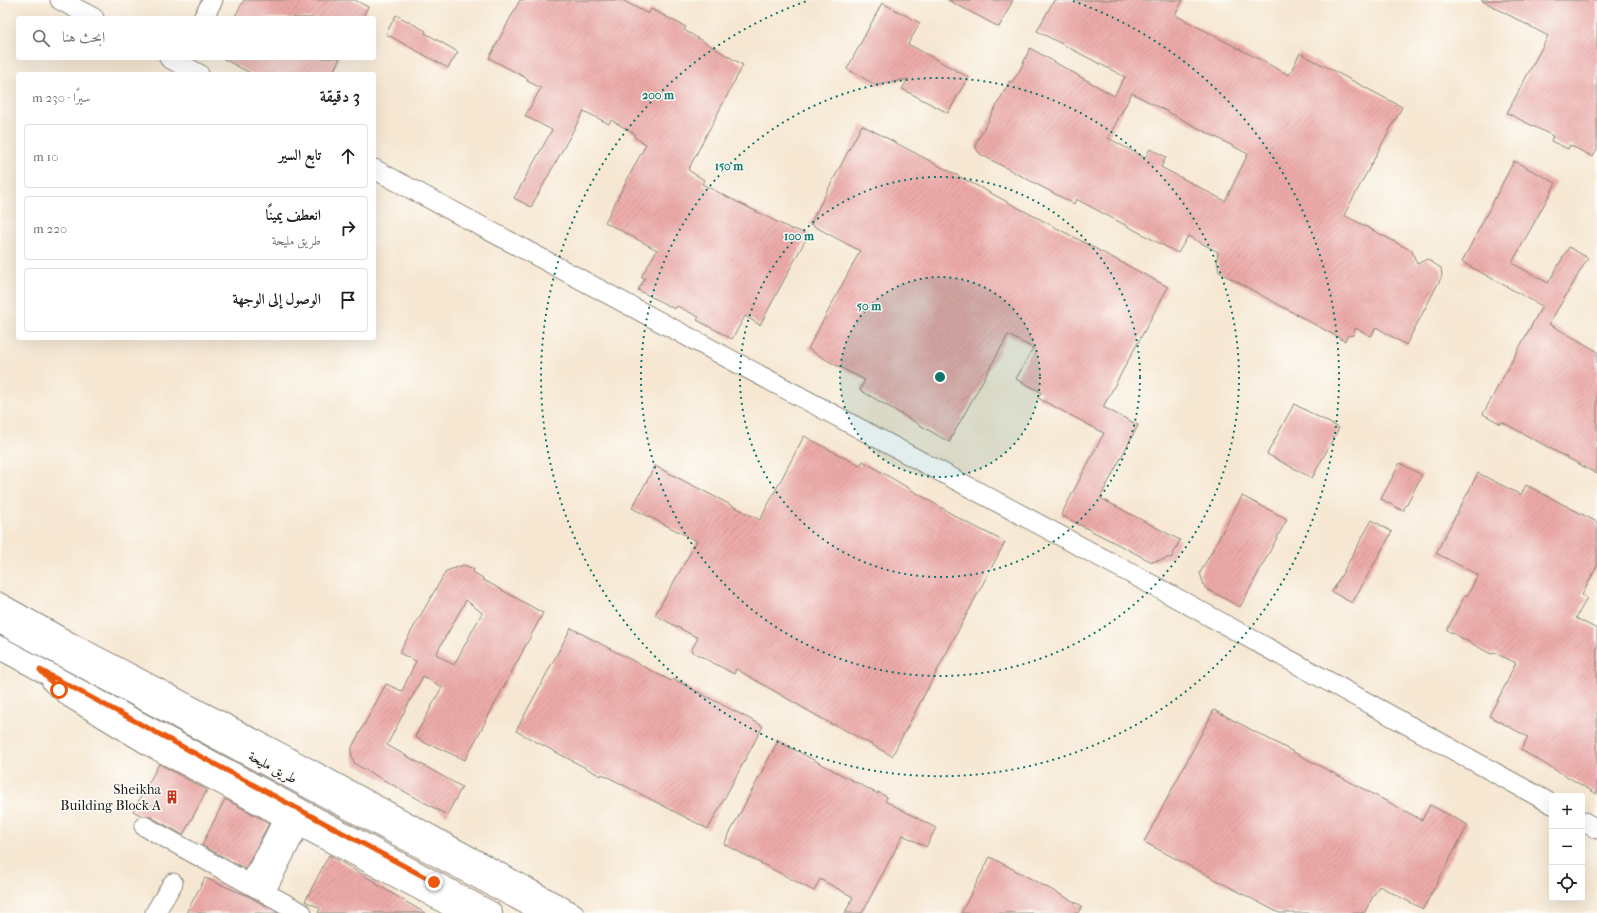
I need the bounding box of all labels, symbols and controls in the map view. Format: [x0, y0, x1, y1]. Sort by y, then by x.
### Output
search box [16, 16, 376, 60]
icon: search [30, 27, 52, 49]
text: ابحث هنا [62, 28, 105, 46]
text: 3 دقيقة [320, 86, 360, 106]
text: 200 m [642, 88, 675, 102]
text: سيرًا · 230 m [32, 90, 90, 105]
icon: ahead [337, 145, 359, 167]
text: تابع السير [279, 146, 321, 164]
text: 10 m [33, 149, 58, 164]
text: 150 m [715, 159, 744, 173]
text: انعطف يمينًا [266, 206, 321, 224]
icon: right [337, 217, 359, 239]
text: 220 m [33, 221, 67, 236]
text: 100 m [784, 229, 815, 243]
text: طريق مليحة [272, 233, 321, 248]
icon: arrive [337, 289, 359, 311]
text: الوصول إلى الوجهة [232, 290, 321, 308]
text: 50 m [857, 299, 882, 313]
centre of rings [933, 370, 947, 384]
route start [50, 681, 68, 699]
street label: طريق مليحة [245, 747, 300, 787]
place label: Sheikha Building Block A [60, 781, 162, 814]
building icon: Sheikha Building Block A [164, 789, 180, 805]
map controls [1549, 793, 1585, 901]
button: + [1549, 793, 1585, 829]
button: − [1549, 829, 1585, 865]
button: locate [1549, 865, 1585, 901]
route end [425, 873, 443, 891]

